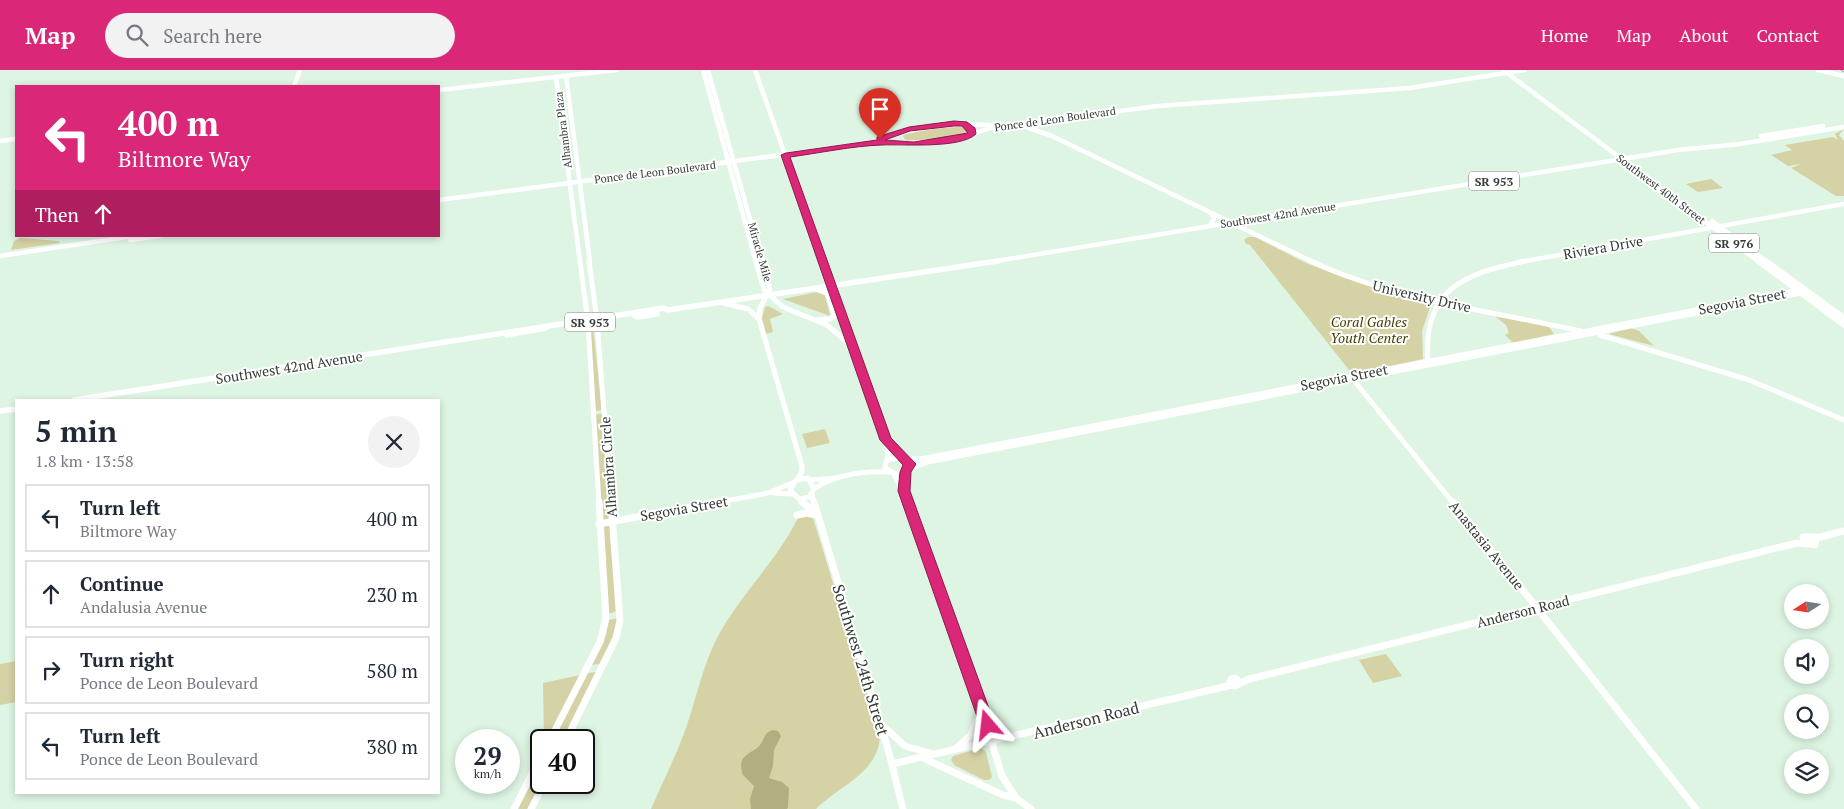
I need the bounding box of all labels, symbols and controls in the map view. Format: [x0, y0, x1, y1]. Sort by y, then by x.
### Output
search box [105, 13, 455, 58]
text: Map [25, 19, 75, 51]
icon: search [123, 21, 151, 49]
text: Search here [163, 23, 262, 48]
text: Home [1541, 23, 1588, 47]
text: Map [1616, 23, 1651, 47]
text: About [1679, 23, 1728, 47]
text: Contact [1756, 23, 1819, 47]
pin [859, 88, 901, 139]
street label: Alhambra Plaza [551, 90, 575, 169]
icon: arrive [866, 95, 894, 123]
text: 400 m [118, 100, 219, 146]
street label: Ponce de Leon Boulevard [993, 104, 1117, 134]
icon: left [35, 105, 100, 170]
text: Biltmore Way [118, 144, 250, 173]
street label: Southwest 40th Street [1614, 151, 1708, 227]
street label: Ponce de Leon Boulevard [593, 158, 717, 186]
road number: SR 953 [1469, 172, 1519, 190]
street label: Southwest 42nd Avenue [1219, 199, 1337, 231]
icon: ahead [89, 200, 117, 228]
text: Then [35, 202, 79, 227]
street label: Miracle Mile [745, 221, 775, 284]
street label: Riviera Drive [1562, 231, 1644, 263]
road number: SR 976 [1709, 234, 1759, 252]
street label: University Drive [1371, 275, 1473, 317]
street label: Segovia Street [1697, 283, 1788, 319]
road number: SR 953 [565, 312, 615, 332]
park label: Coral Gables Youth Center [1330, 312, 1408, 347]
street label: Southwest 42nd Avenue [214, 346, 364, 388]
street label: Segovia Street [1299, 359, 1390, 395]
text: 5 min [35, 411, 117, 451]
button: close [368, 416, 420, 468]
street label: Alhambra Circle [595, 416, 621, 518]
text: 1.8 km · 13:58 [35, 450, 133, 472]
street label: Segovia Street [639, 491, 730, 525]
text: Turn left [80, 495, 161, 520]
street label: Anastasia Avenue [1445, 496, 1529, 594]
icon: left [37, 504, 65, 532]
text: 400 m [367, 506, 418, 531]
text: Biltmore Way [80, 520, 176, 542]
text: Continue [80, 571, 164, 596]
icon: ahead [37, 580, 65, 608]
text: 230 m [367, 582, 418, 607]
street label: Southwest 24th Street [828, 582, 895, 738]
north arrow [1784, 584, 1829, 629]
map controls [1784, 584, 1829, 794]
street label: Anderson Road [1475, 590, 1572, 632]
text: Andalusia Avenue [80, 596, 207, 618]
button: sound [1784, 639, 1829, 684]
text: Turn right [80, 647, 174, 672]
icon: right [37, 656, 65, 684]
text: 580 m [367, 658, 418, 683]
text: Ponce de Leon Boulevard [80, 672, 258, 694]
button: search [1784, 694, 1829, 739]
street label: Anderson Road [1031, 696, 1141, 744]
position arrow [961, 698, 1013, 750]
text: Turn left [80, 723, 161, 748]
speed limit sign: 40 [530, 729, 595, 794]
icon: left [37, 732, 65, 760]
text: 380 m [367, 734, 418, 759]
text: 29 [473, 739, 502, 772]
text: Ponce de Leon Boulevard [80, 748, 258, 770]
button: layers [1784, 749, 1829, 794]
text: km/h [474, 766, 501, 781]

